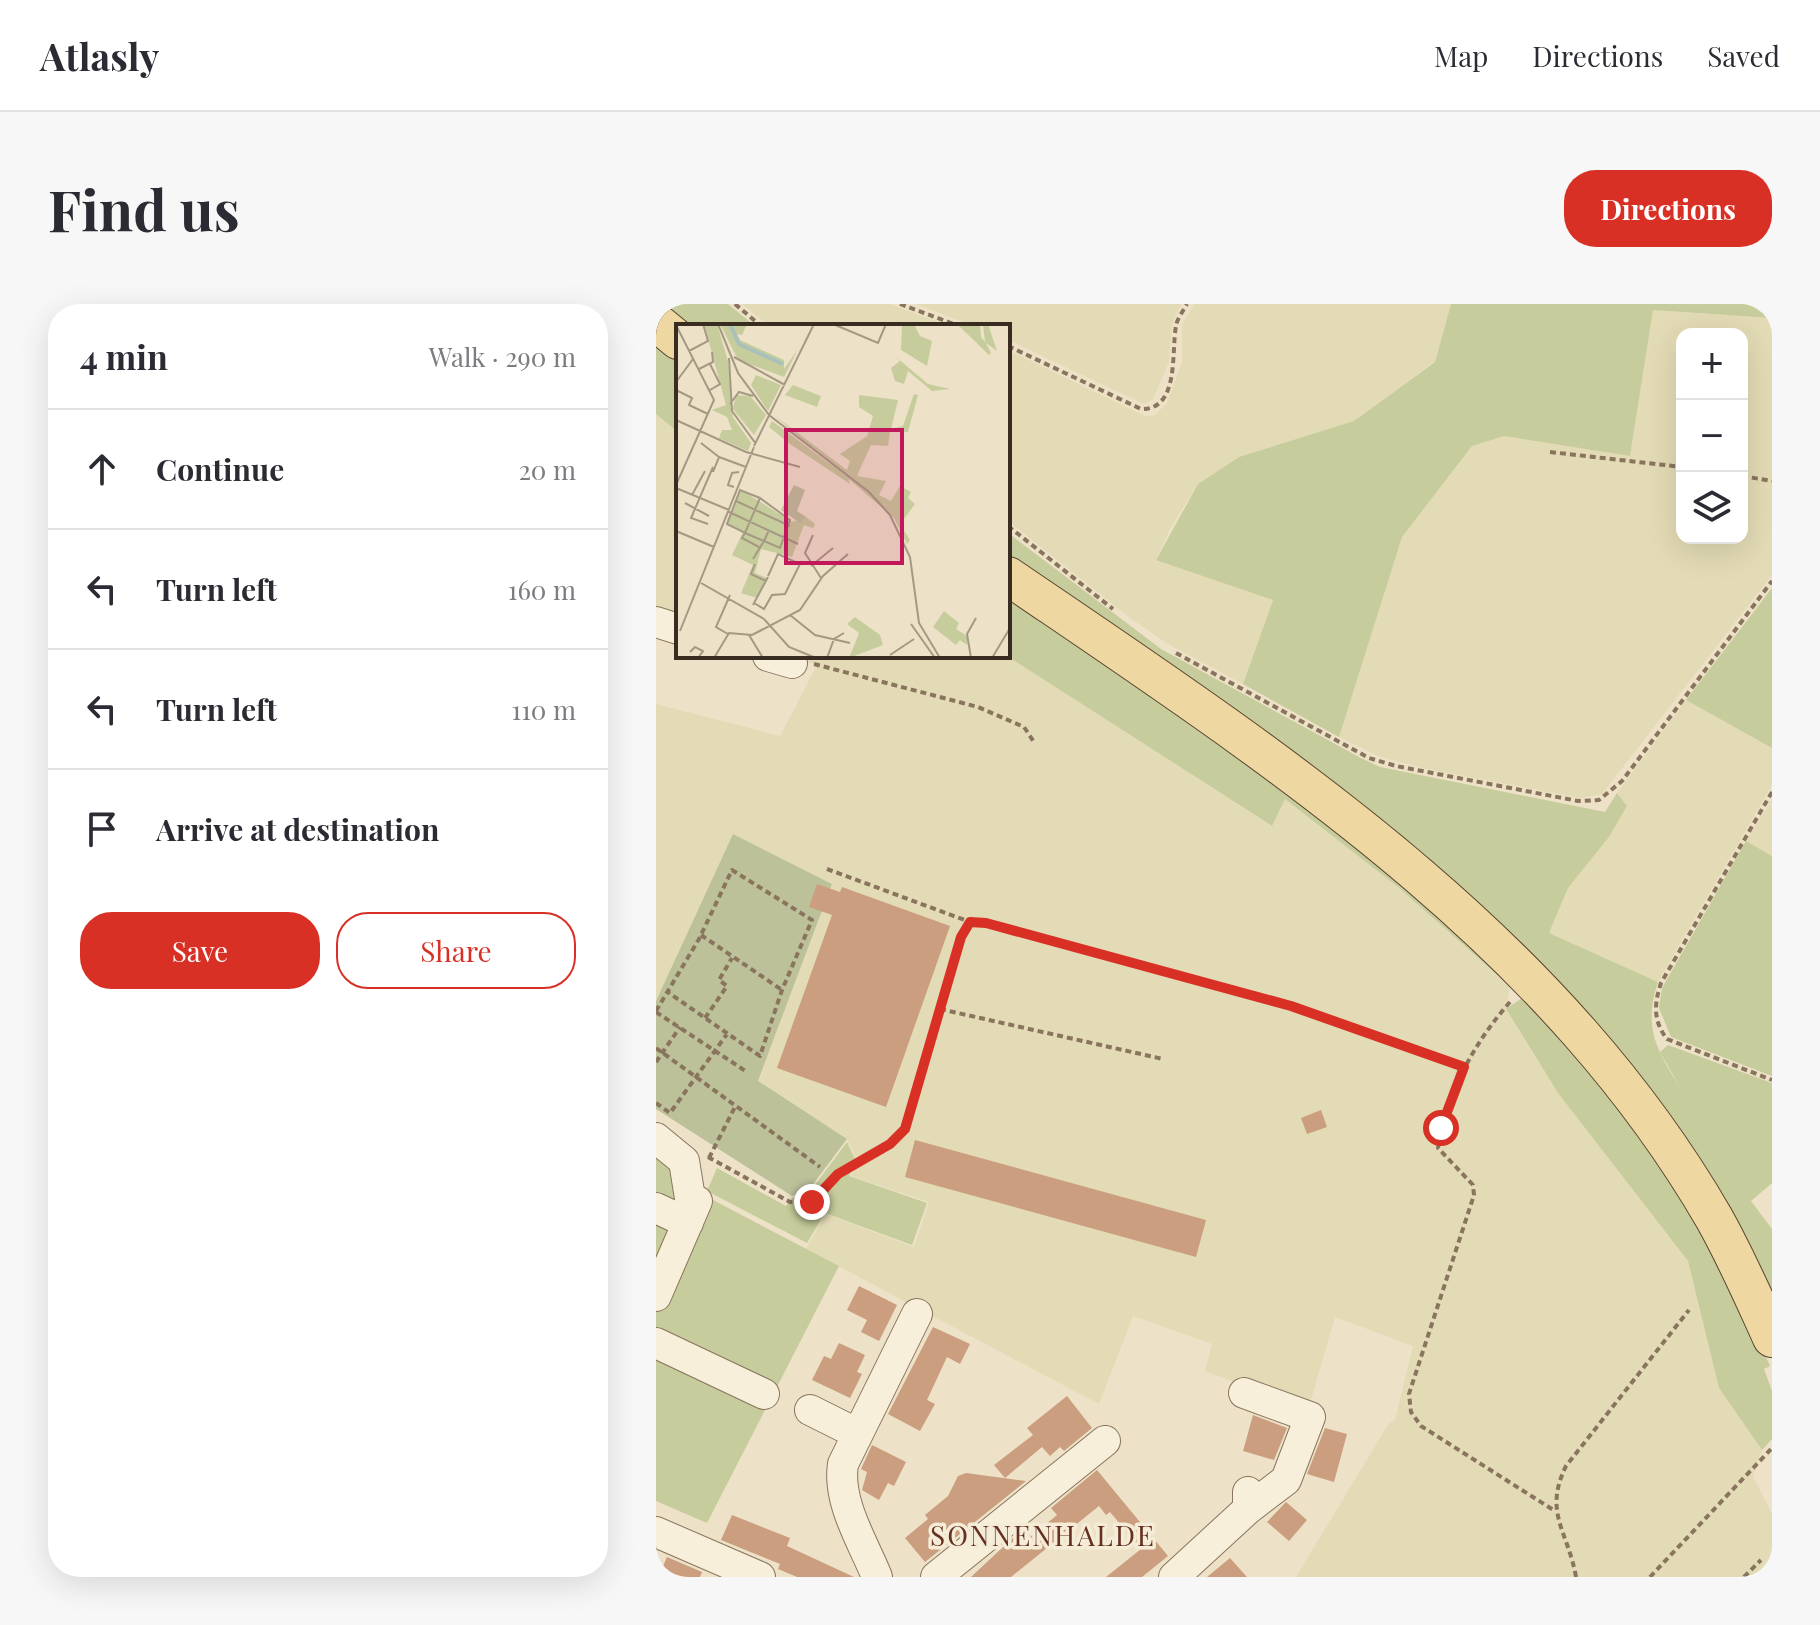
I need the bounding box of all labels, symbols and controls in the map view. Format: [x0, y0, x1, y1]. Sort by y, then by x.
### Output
text: Atlasly [40, 30, 159, 81]
text: Map [1434, 37, 1488, 74]
text: Directions [1532, 37, 1663, 74]
text: Saved [1707, 37, 1780, 74]
button: Directions [1564, 170, 1772, 247]
text: Find us [48, 171, 240, 246]
inset map [676, 324, 1010, 658]
map controls [1676, 328, 1748, 544]
button: + [1676, 328, 1748, 400]
text: 4 min [80, 333, 168, 379]
text: Walk · 290 m [429, 339, 576, 374]
button: − [1676, 400, 1748, 472]
icon: ahead [80, 447, 124, 491]
text: Continue [156, 449, 284, 489]
text: 20 m [518, 452, 576, 487]
button: layers [1676, 472, 1748, 544]
icon: left [80, 567, 124, 611]
text: Turn left [156, 569, 277, 609]
text: 160 m [508, 572, 576, 607]
icon: left [80, 687, 124, 731]
text: Turn left [156, 689, 277, 729]
text: 110 m [512, 692, 576, 727]
icon: arrive [80, 807, 124, 851]
text: Arrive at destination [156, 809, 439, 849]
button: Save [80, 912, 320, 989]
button: Share [336, 912, 576, 989]
route start [1423, 1110, 1459, 1146]
route end [794, 1184, 830, 1220]
district label: SONNENHALDE [930, 1516, 1156, 1553]

